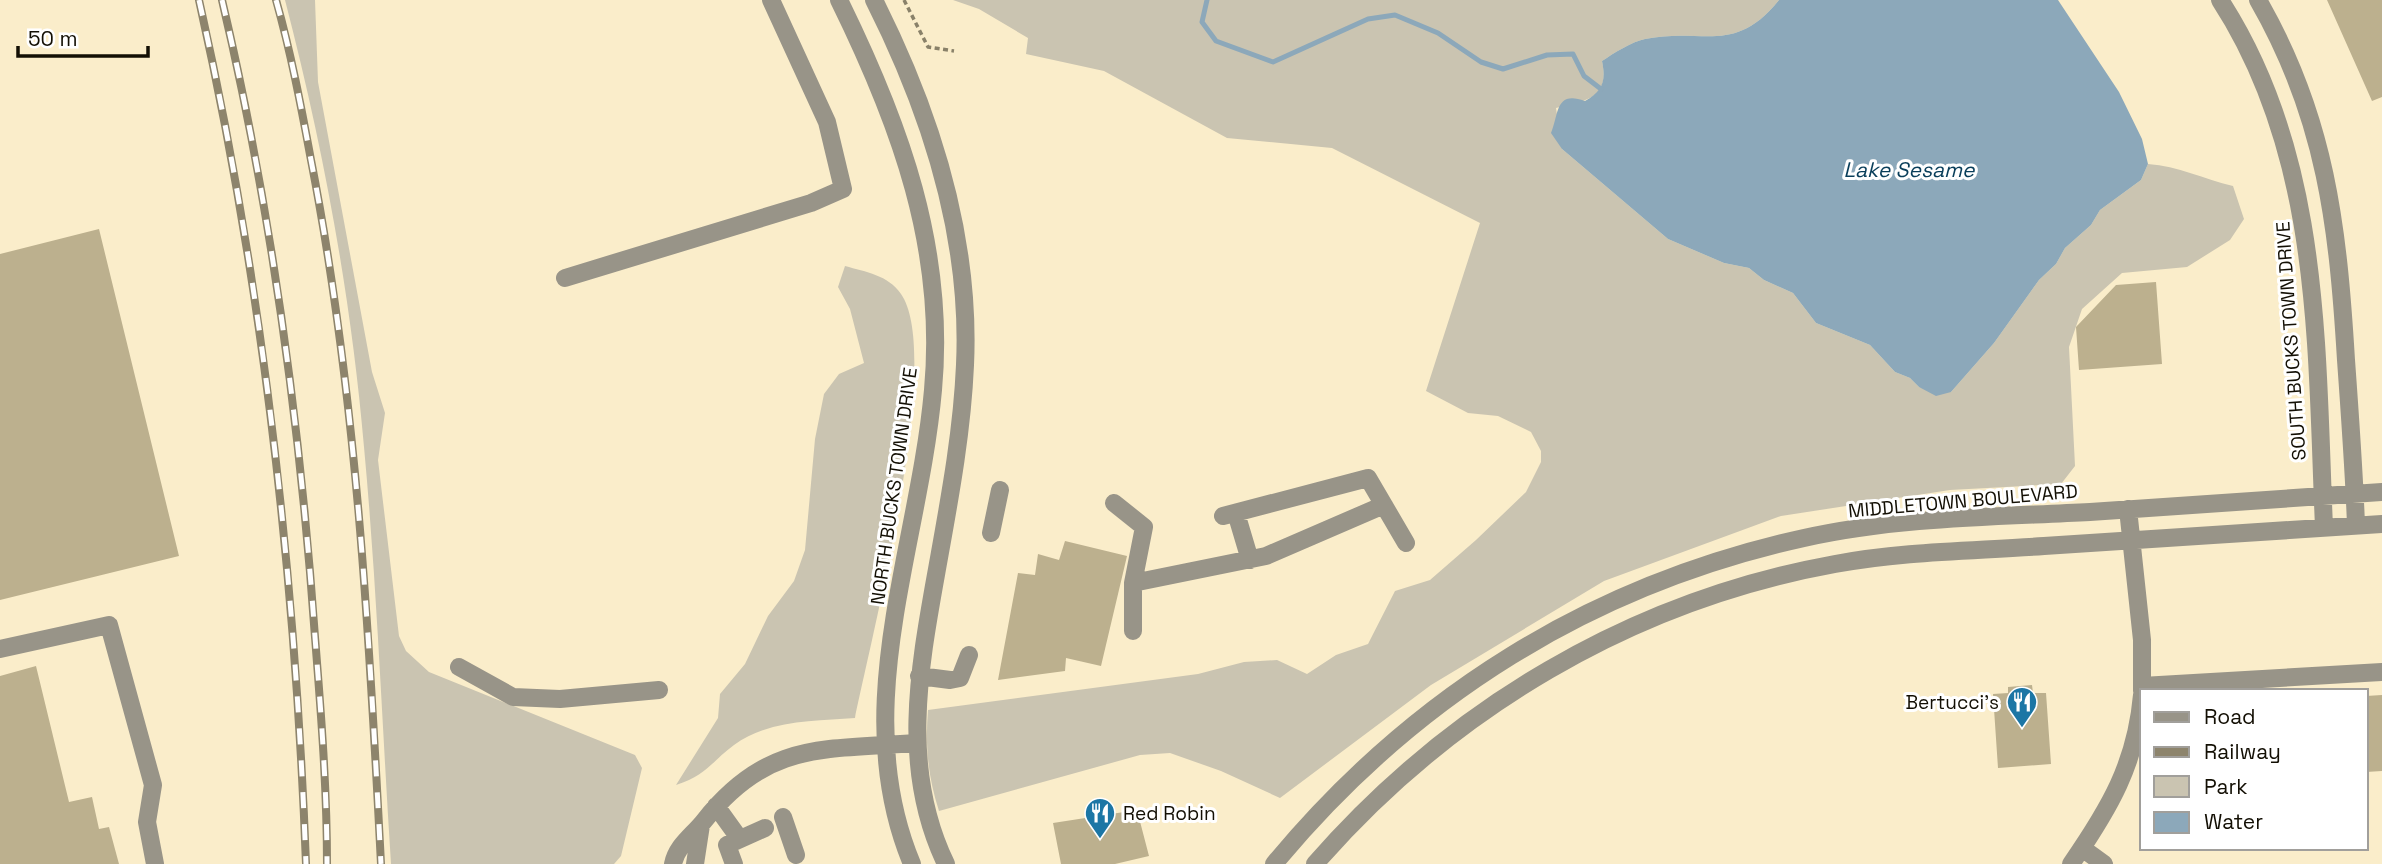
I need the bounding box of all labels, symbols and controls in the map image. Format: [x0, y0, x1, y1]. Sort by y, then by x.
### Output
scale bar [18, 14, 147, 58]
text: 50 m [28, 25, 78, 52]
water label: Lake Sesame [1844, 156, 1976, 183]
street label: SOUTH BUCKS TOWN DRIVE [2270, 221, 2312, 461]
street label: NORTH BUCKS TOWN DRIVE [865, 366, 923, 606]
street label: MIDDLETOWN BOULEVARD [1847, 479, 2079, 523]
restaurant icon: Bertucci's [2005, 685, 2039, 729]
legend [2140, 689, 2368, 850]
place label: Bertucci's [1906, 690, 1999, 715]
text: Road [2204, 703, 2256, 730]
text: Railway [2204, 738, 2281, 765]
text: Park [2204, 773, 2248, 800]
restaurant icon: Red Robin [1083, 796, 1117, 840]
place label: Red Robin [1123, 801, 1216, 826]
text: Water [2204, 808, 2263, 835]

